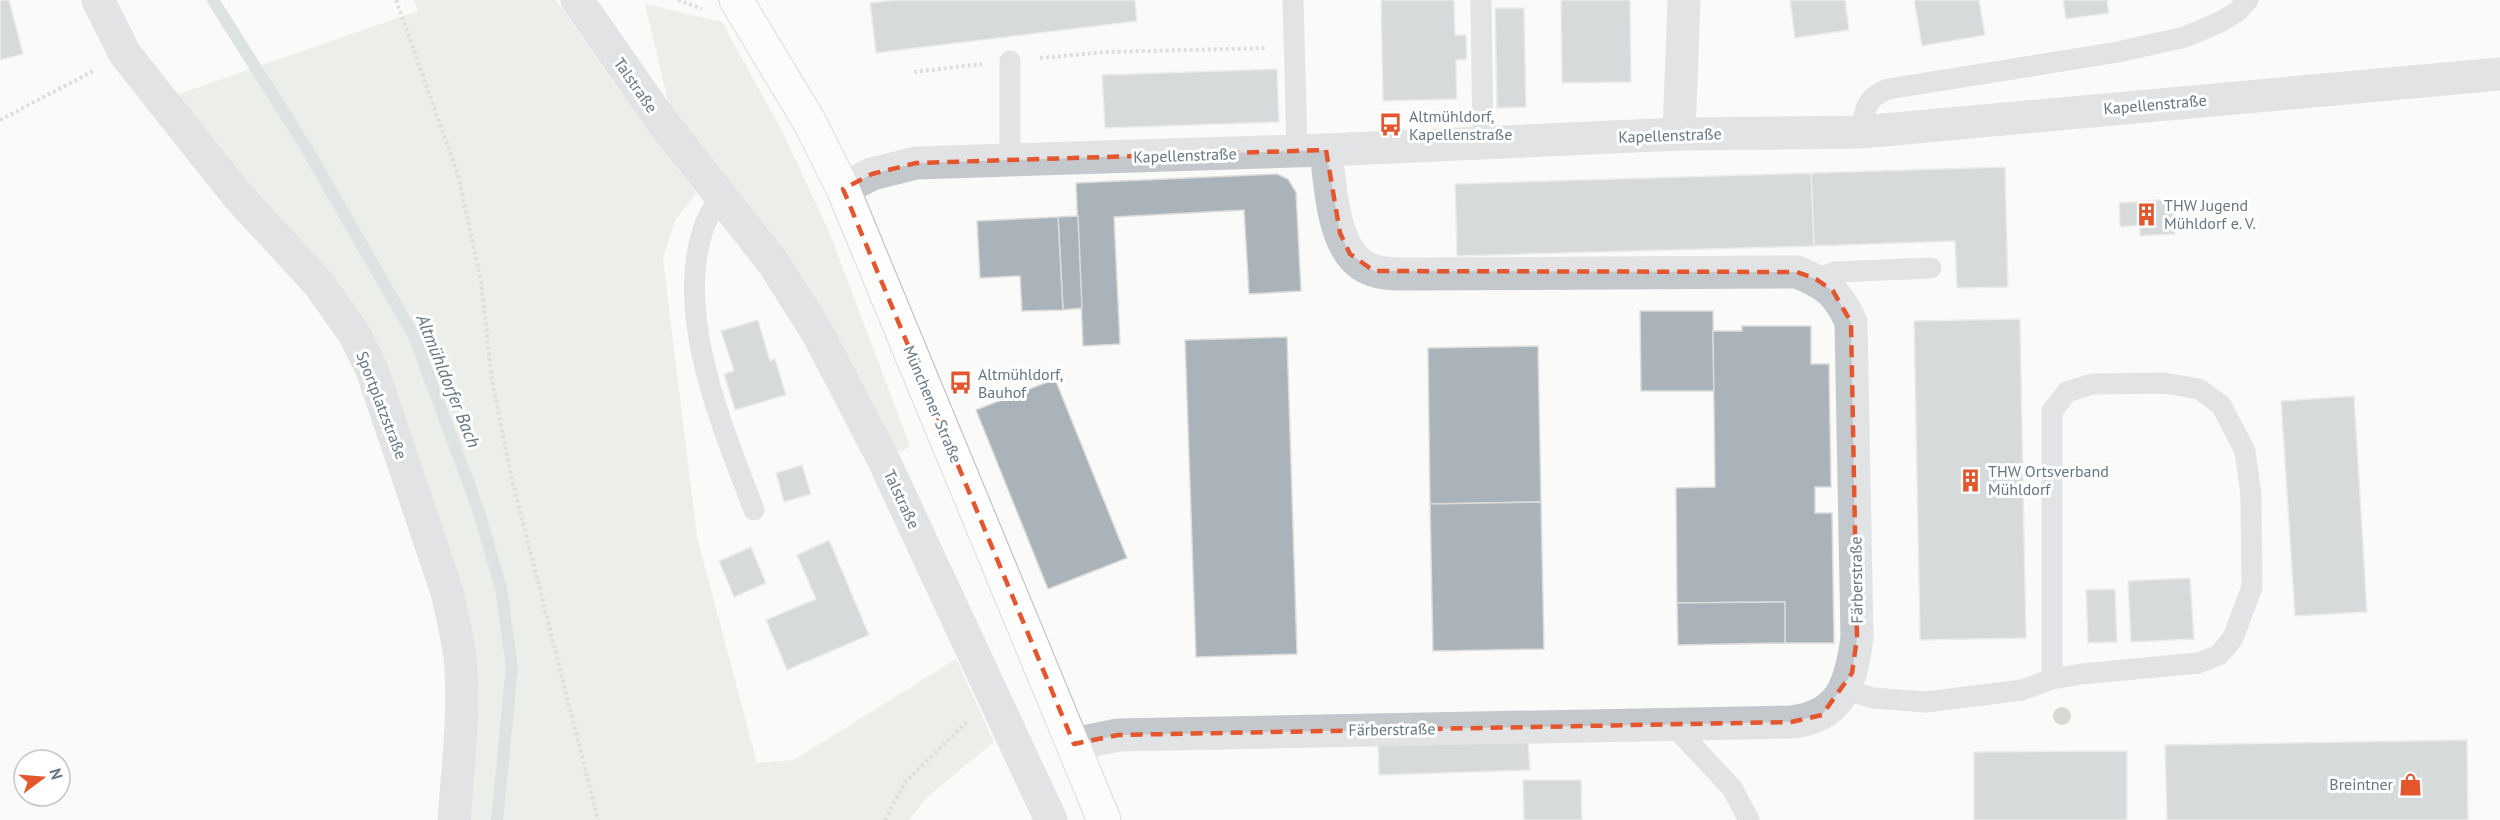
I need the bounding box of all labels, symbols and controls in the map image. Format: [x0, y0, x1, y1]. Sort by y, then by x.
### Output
street label: Talstraße [610, 53, 662, 117]
street label: Kapellenstraße [2103, 90, 2207, 118]
place label: Altmühldorf, Kapellenstraße [1409, 106, 1512, 144]
bus stop icon: Altmühldorf, Kapellenstraße [1378, 112, 1404, 138]
street label: Kapellenstraße [1618, 123, 1722, 147]
street label: Kapellenstraße [1133, 143, 1237, 167]
place label: THW Jugend Mühldorf e. V. [2164, 195, 2256, 233]
building icon: THW Jugend Mühldorf e. V. [2133, 201, 2159, 227]
water label: Altmühldorfer Bach [411, 310, 486, 451]
street label: Münchener Straße [899, 342, 967, 466]
street label: Sportplatzstraße [352, 348, 412, 462]
place label: Altmühldorf, Bauhof [978, 364, 1063, 402]
bus stop icon: Altmühldorf, Bauhof [947, 370, 973, 396]
place label: THW Ortsverband Mühldorf [1988, 461, 2109, 499]
street label: Talstraße [880, 466, 924, 532]
building icon: THW Ortsverband Mühldorf [1957, 467, 1983, 493]
street label: Färberstraße [1845, 536, 1867, 624]
street label: Färberstraße [1348, 718, 1436, 740]
north arrow [12, 748, 72, 808]
text: N [45, 766, 67, 782]
shop icon: Breintner [2398, 771, 2424, 797]
place label: Breintner [2329, 774, 2394, 794]

